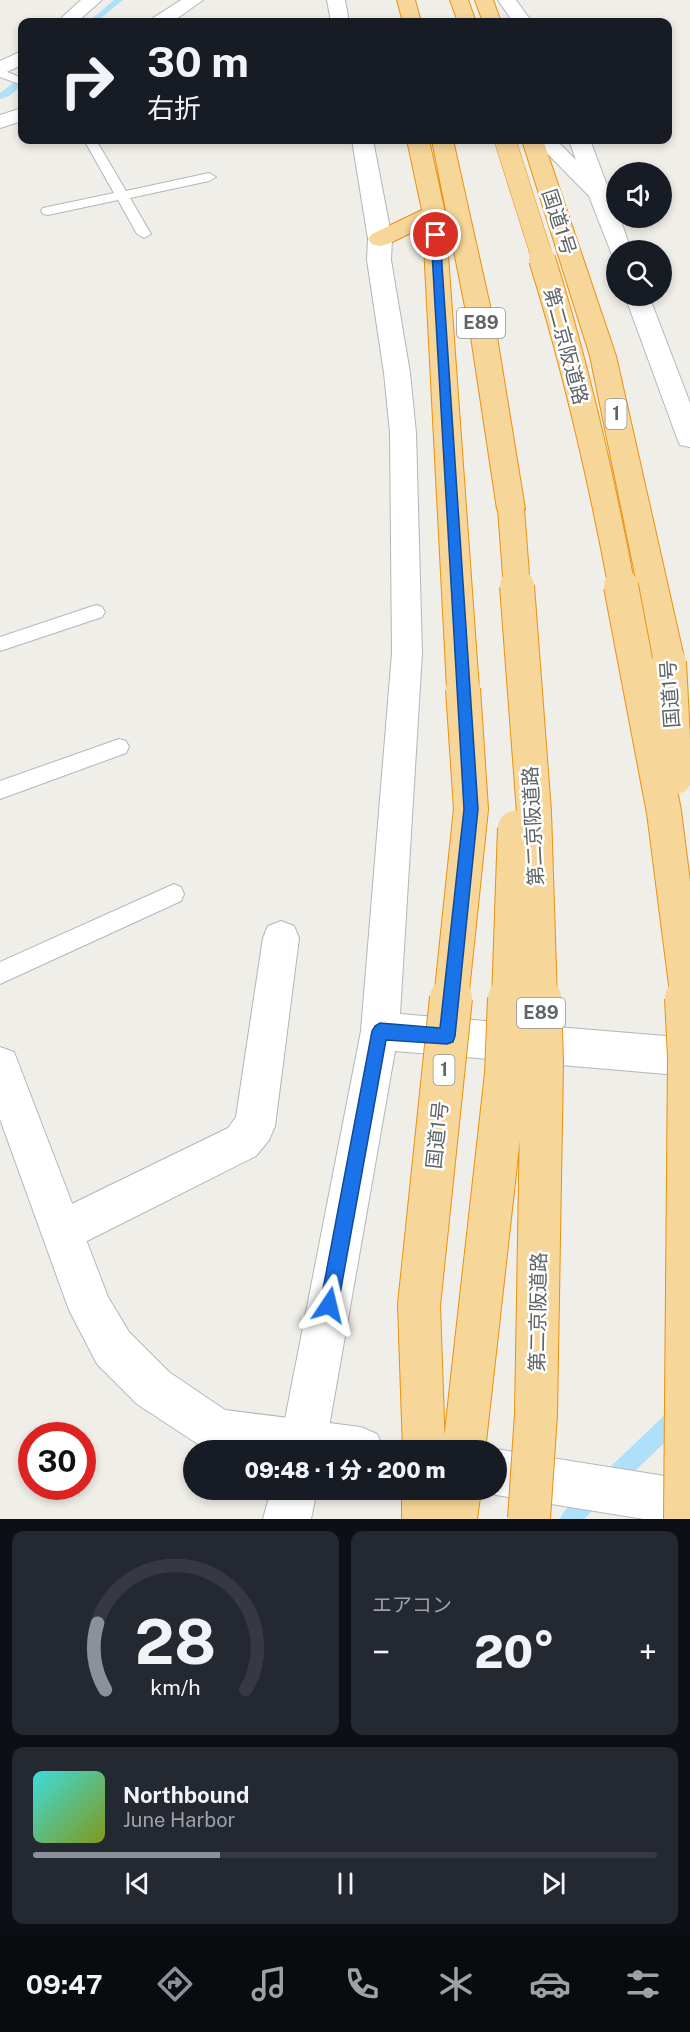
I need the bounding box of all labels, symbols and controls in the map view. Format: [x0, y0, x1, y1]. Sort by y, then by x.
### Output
text: 30 m [147, 37, 249, 86]
icon: right [48, 42, 126, 120]
text: 右折 [147, 92, 201, 124]
map controls [606, 162, 672, 306]
button: sound [606, 162, 672, 228]
street label: 国道1号 [537, 186, 581, 258]
pin [410, 209, 461, 260]
icon: arrive [419, 218, 452, 251]
button: search [606, 240, 672, 306]
street label: 第二京阪道路 [539, 285, 593, 407]
road number: E89 [457, 308, 505, 338]
road number: 1 [606, 399, 626, 429]
street label: 国道1号 [656, 659, 684, 729]
street label: 第二京阪道路 [518, 765, 548, 887]
road number: E89 [517, 998, 565, 1028]
road number: 1 [434, 1055, 454, 1085]
street label: 国道1号 [422, 1100, 452, 1170]
street label: 第二京阪道路 [525, 1252, 551, 1372]
position arrow [297, 1273, 361, 1337]
speed limit sign: 30 [18, 1422, 96, 1500]
text: 09:48 · 1 分 · 200 m [244, 1457, 446, 1483]
text: エアコン [372, 1593, 452, 1617]
text: 28 [135, 1605, 216, 1678]
text: 20° [474, 1625, 555, 1678]
text: − [372, 1633, 390, 1671]
text: + [639, 1633, 657, 1671]
text: km/h [150, 1675, 201, 1700]
text: Northbound [123, 1782, 249, 1808]
text: June Harbor [123, 1808, 235, 1832]
icon: previous [121, 1867, 154, 1900]
icon: pause [329, 1867, 362, 1900]
icon: next [537, 1867, 570, 1900]
icon: directions [154, 1963, 196, 2005]
icon: music [248, 1963, 290, 2005]
icon: phone [341, 1963, 383, 2005]
icon: climate [435, 1963, 477, 2005]
icon: car [529, 1963, 571, 2005]
icon: filters [622, 1963, 664, 2005]
text: 09:47 [26, 1968, 103, 2000]

